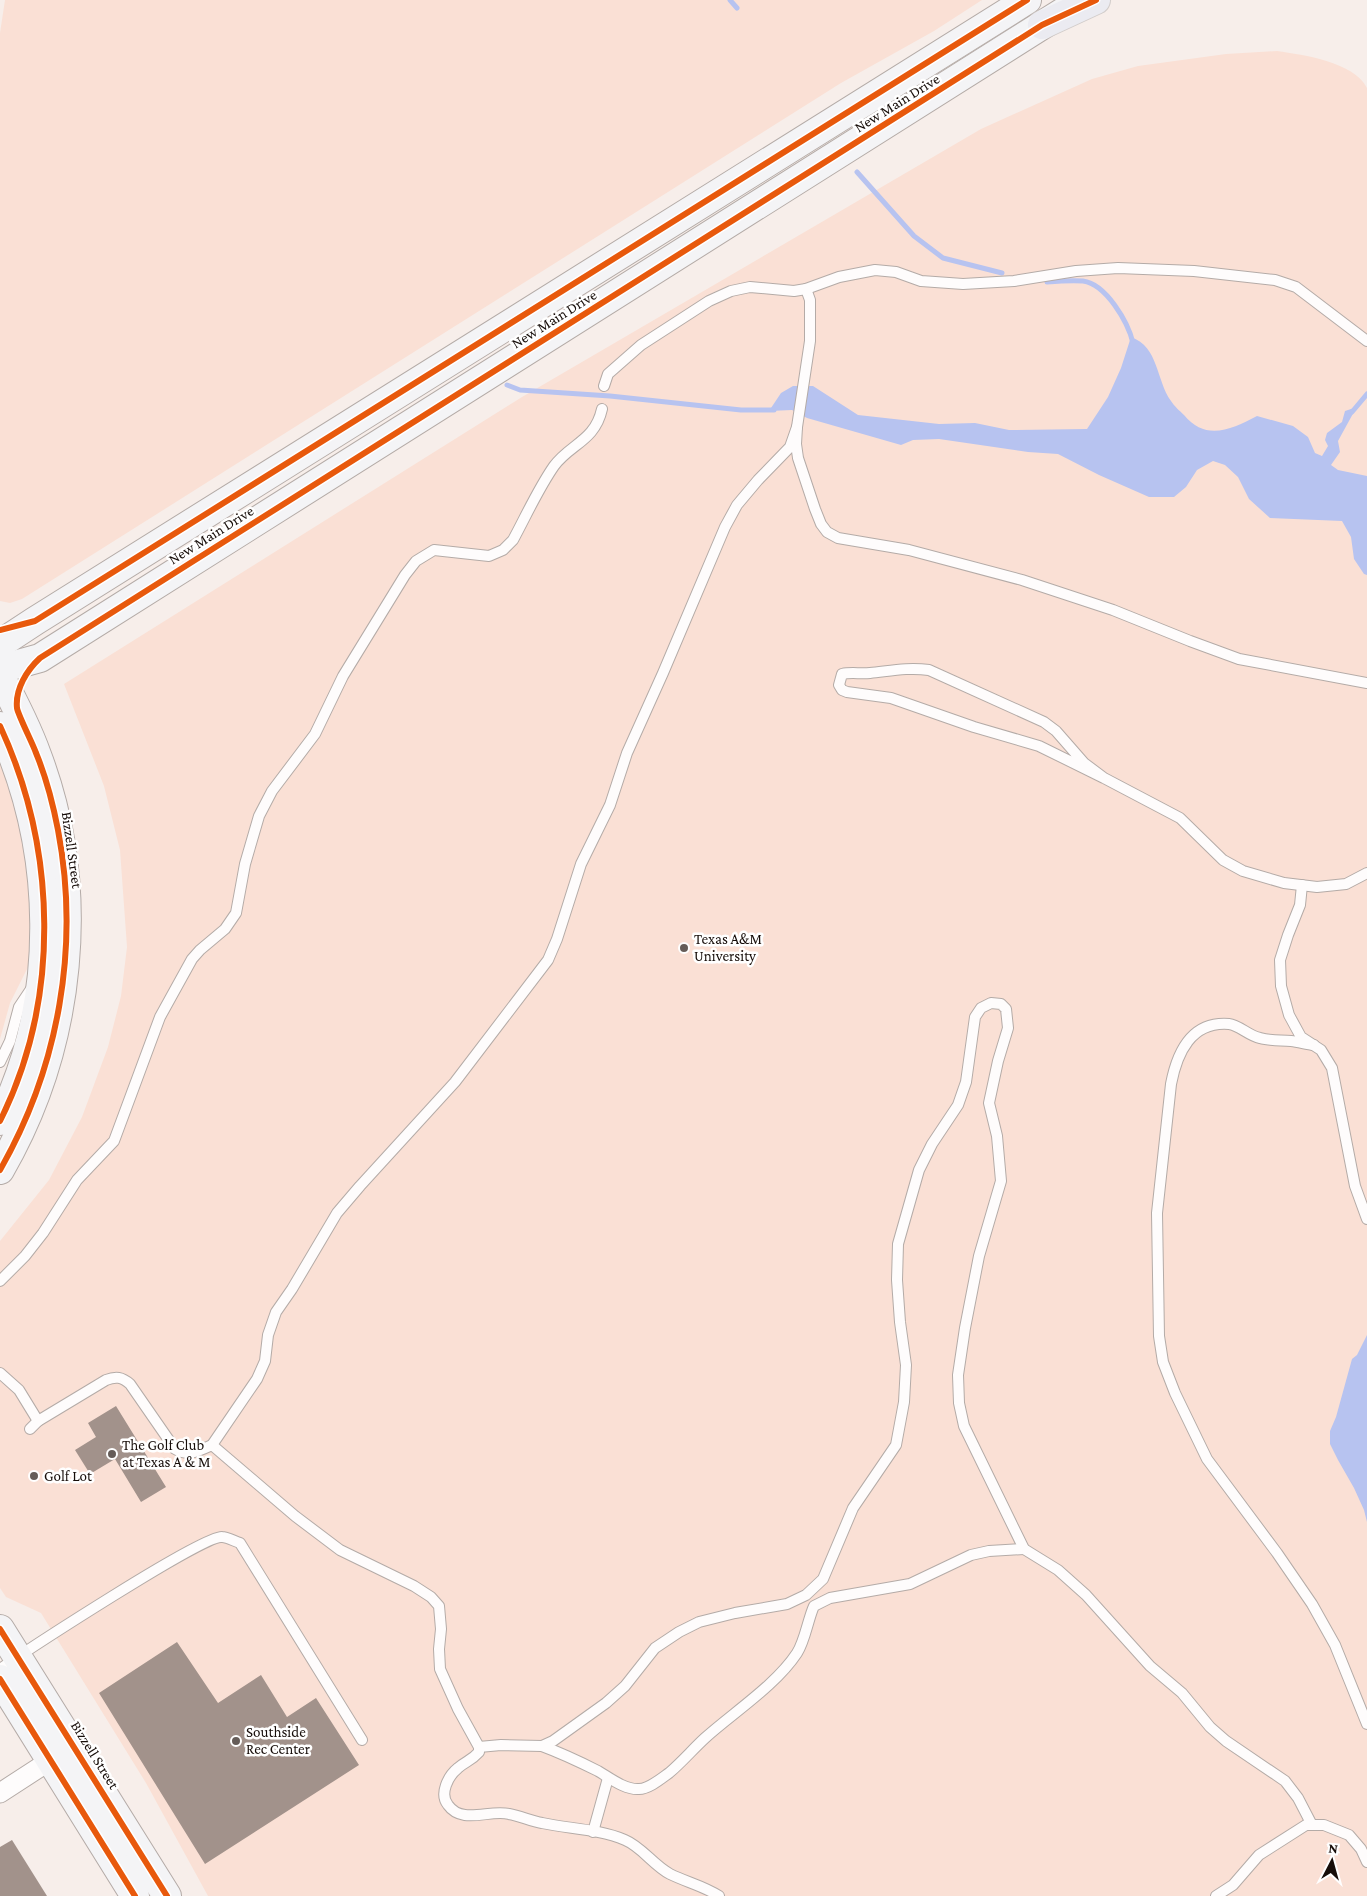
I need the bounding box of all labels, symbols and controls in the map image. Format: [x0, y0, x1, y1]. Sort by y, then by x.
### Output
street label: New Main Drive [852, 70, 943, 135]
street label: New Main Drive [509, 286, 600, 351]
street label: New Main Drive [166, 502, 257, 567]
street label: Bizzell Street [59, 811, 85, 890]
place label: Texas A&M University [694, 931, 762, 965]
marker: Texas A&M University [678, 942, 690, 954]
place label: The Golf Club at Texas A & M [122, 1437, 210, 1470]
marker: The Golf Club at Texas A & M [106, 1448, 118, 1460]
place label: Golf Lot [44, 1468, 93, 1484]
marker: Golf Lot [28, 1470, 40, 1482]
street label: Bizzell Street [68, 1718, 123, 1793]
place label: Southside Rec Center [246, 1724, 311, 1757]
marker: Southside Rec Center [230, 1735, 242, 1747]
north arrow [1307, 1836, 1357, 1886]
text: N [1328, 1840, 1339, 1857]

